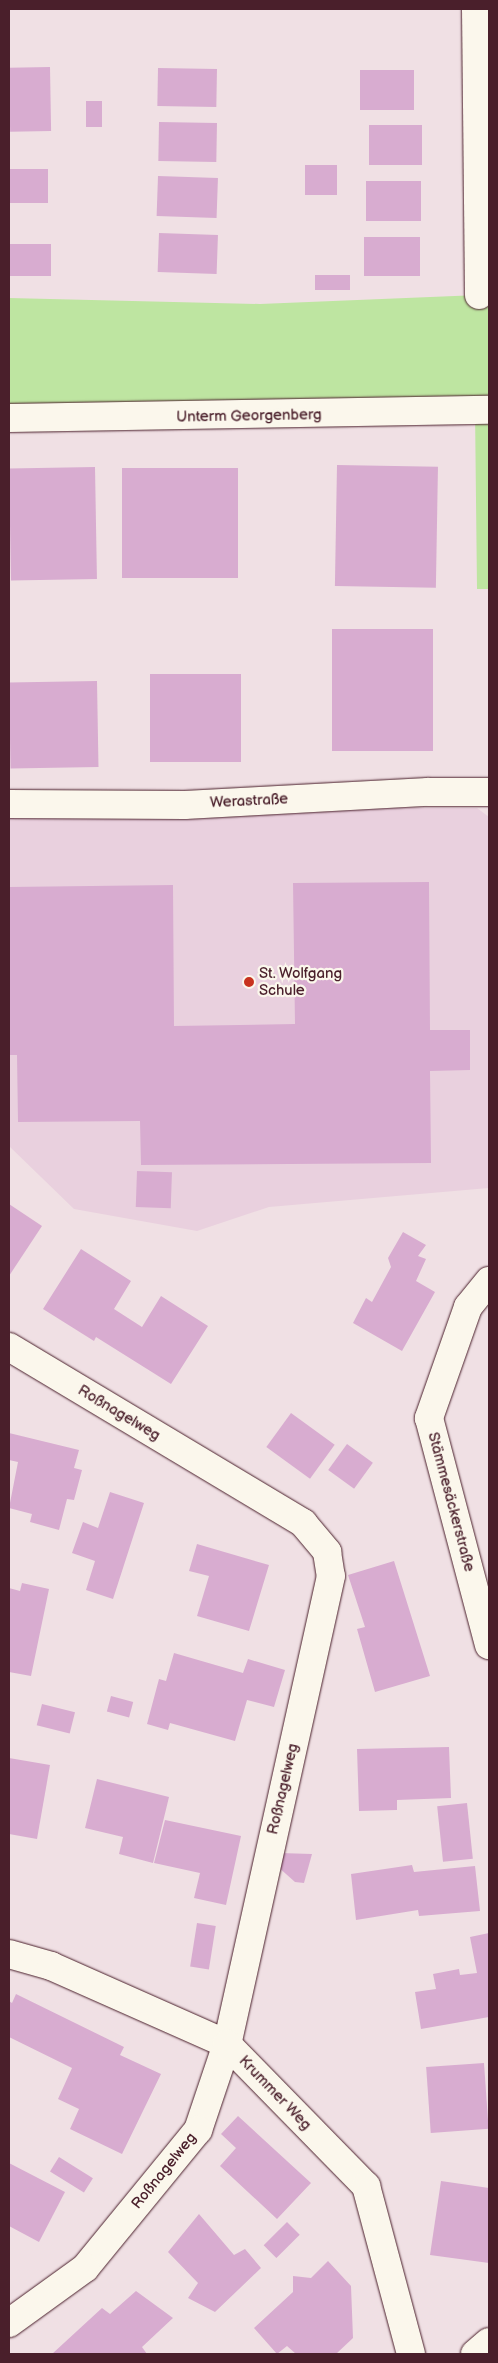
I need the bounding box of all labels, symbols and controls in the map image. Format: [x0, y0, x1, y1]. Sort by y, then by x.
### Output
street label: Unterm Georgenberg [176, 406, 322, 426]
street label: Werastraße [209, 790, 289, 812]
place label: St. Wolfgang Schule [259, 964, 343, 999]
marker: St. Wolfgang Schule [243, 976, 255, 988]
street label: Roßnagelweg [75, 1381, 163, 1445]
street label: Stämmesäckerstraße [424, 1430, 478, 1574]
street label: Roßnagelweg [264, 1742, 302, 1836]
street label: Krummer Weg [235, 2052, 315, 2134]
street label: Roßnagelweg [128, 2129, 200, 2213]

